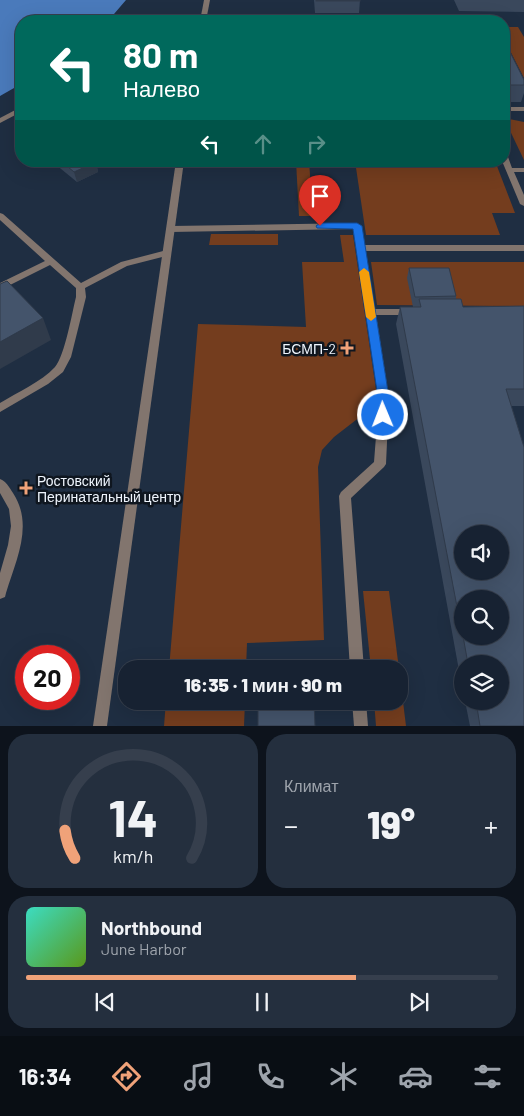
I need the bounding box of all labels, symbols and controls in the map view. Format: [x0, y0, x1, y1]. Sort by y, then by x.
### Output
text: 80 m [123, 33, 198, 75]
icon: left [40, 35, 105, 100]
text: Налево [123, 75, 200, 101]
icon: left [196, 130, 224, 158]
icon: ahead [249, 130, 277, 158]
icon: right [302, 130, 330, 158]
pin [299, 175, 341, 226]
icon: arrive [306, 182, 334, 210]
place label: БСМП-2 [282, 340, 336, 357]
marker: БСМП-2 [340, 341, 354, 355]
position arrow [356, 388, 408, 440]
place label: Ростовский Перинатальный центр [37, 472, 181, 505]
marker: Ростовский Перинатальный центр [19, 481, 33, 495]
map controls [454, 525, 509, 710]
button: sound [454, 525, 509, 580]
button: search [454, 590, 509, 645]
speed limit sign: 20 [15, 645, 80, 710]
button: layers [454, 655, 509, 710]
text: 16:35 · 1 мин · 90 m [184, 673, 342, 696]
text: Климат [284, 776, 338, 795]
text: 14 [108, 785, 158, 847]
text: 19° [367, 801, 415, 847]
text: − [284, 808, 298, 842]
text: + [484, 808, 498, 842]
text: km/h [113, 845, 153, 867]
text: Northbound [101, 916, 202, 939]
text: June Harbor [101, 939, 187, 958]
icon: previous [91, 988, 119, 1016]
icon: pause [248, 988, 276, 1016]
icon: next [405, 988, 433, 1016]
icon: directions [109, 1059, 144, 1094]
icon: music [181, 1059, 216, 1094]
icon: phone [253, 1059, 288, 1094]
icon: climate [326, 1059, 361, 1094]
icon: car [398, 1059, 433, 1094]
icon: filters [470, 1059, 505, 1094]
text: 16:34 [19, 1063, 71, 1089]

